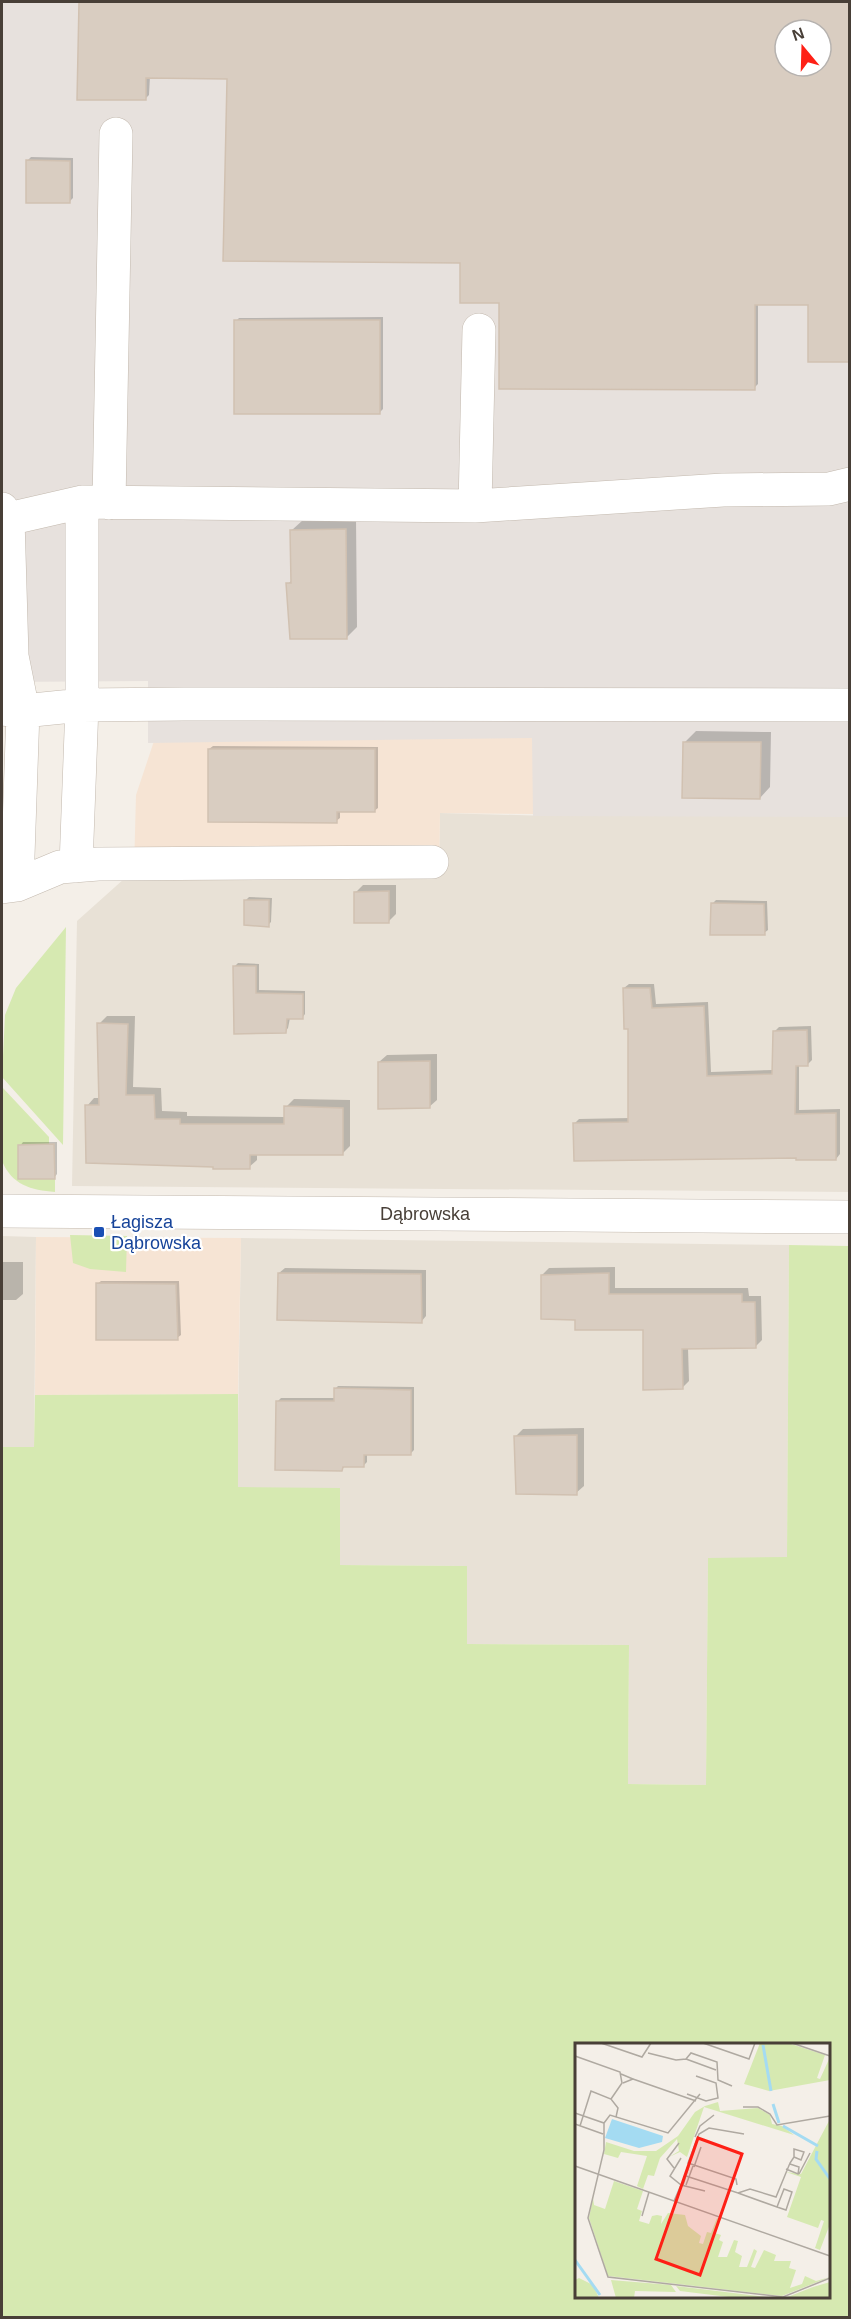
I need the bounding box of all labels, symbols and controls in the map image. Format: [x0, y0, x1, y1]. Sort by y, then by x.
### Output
north arrow [773, 18, 833, 78]
text: N [790, 24, 807, 44]
street label: Dąbrowska [380, 1204, 471, 1224]
place label: Łagisza Dąbrowska [111, 1212, 202, 1253]
marker: Łagisza Dąbrowska [92, 1225, 106, 1239]
inset map [575, 2043, 830, 2298]

